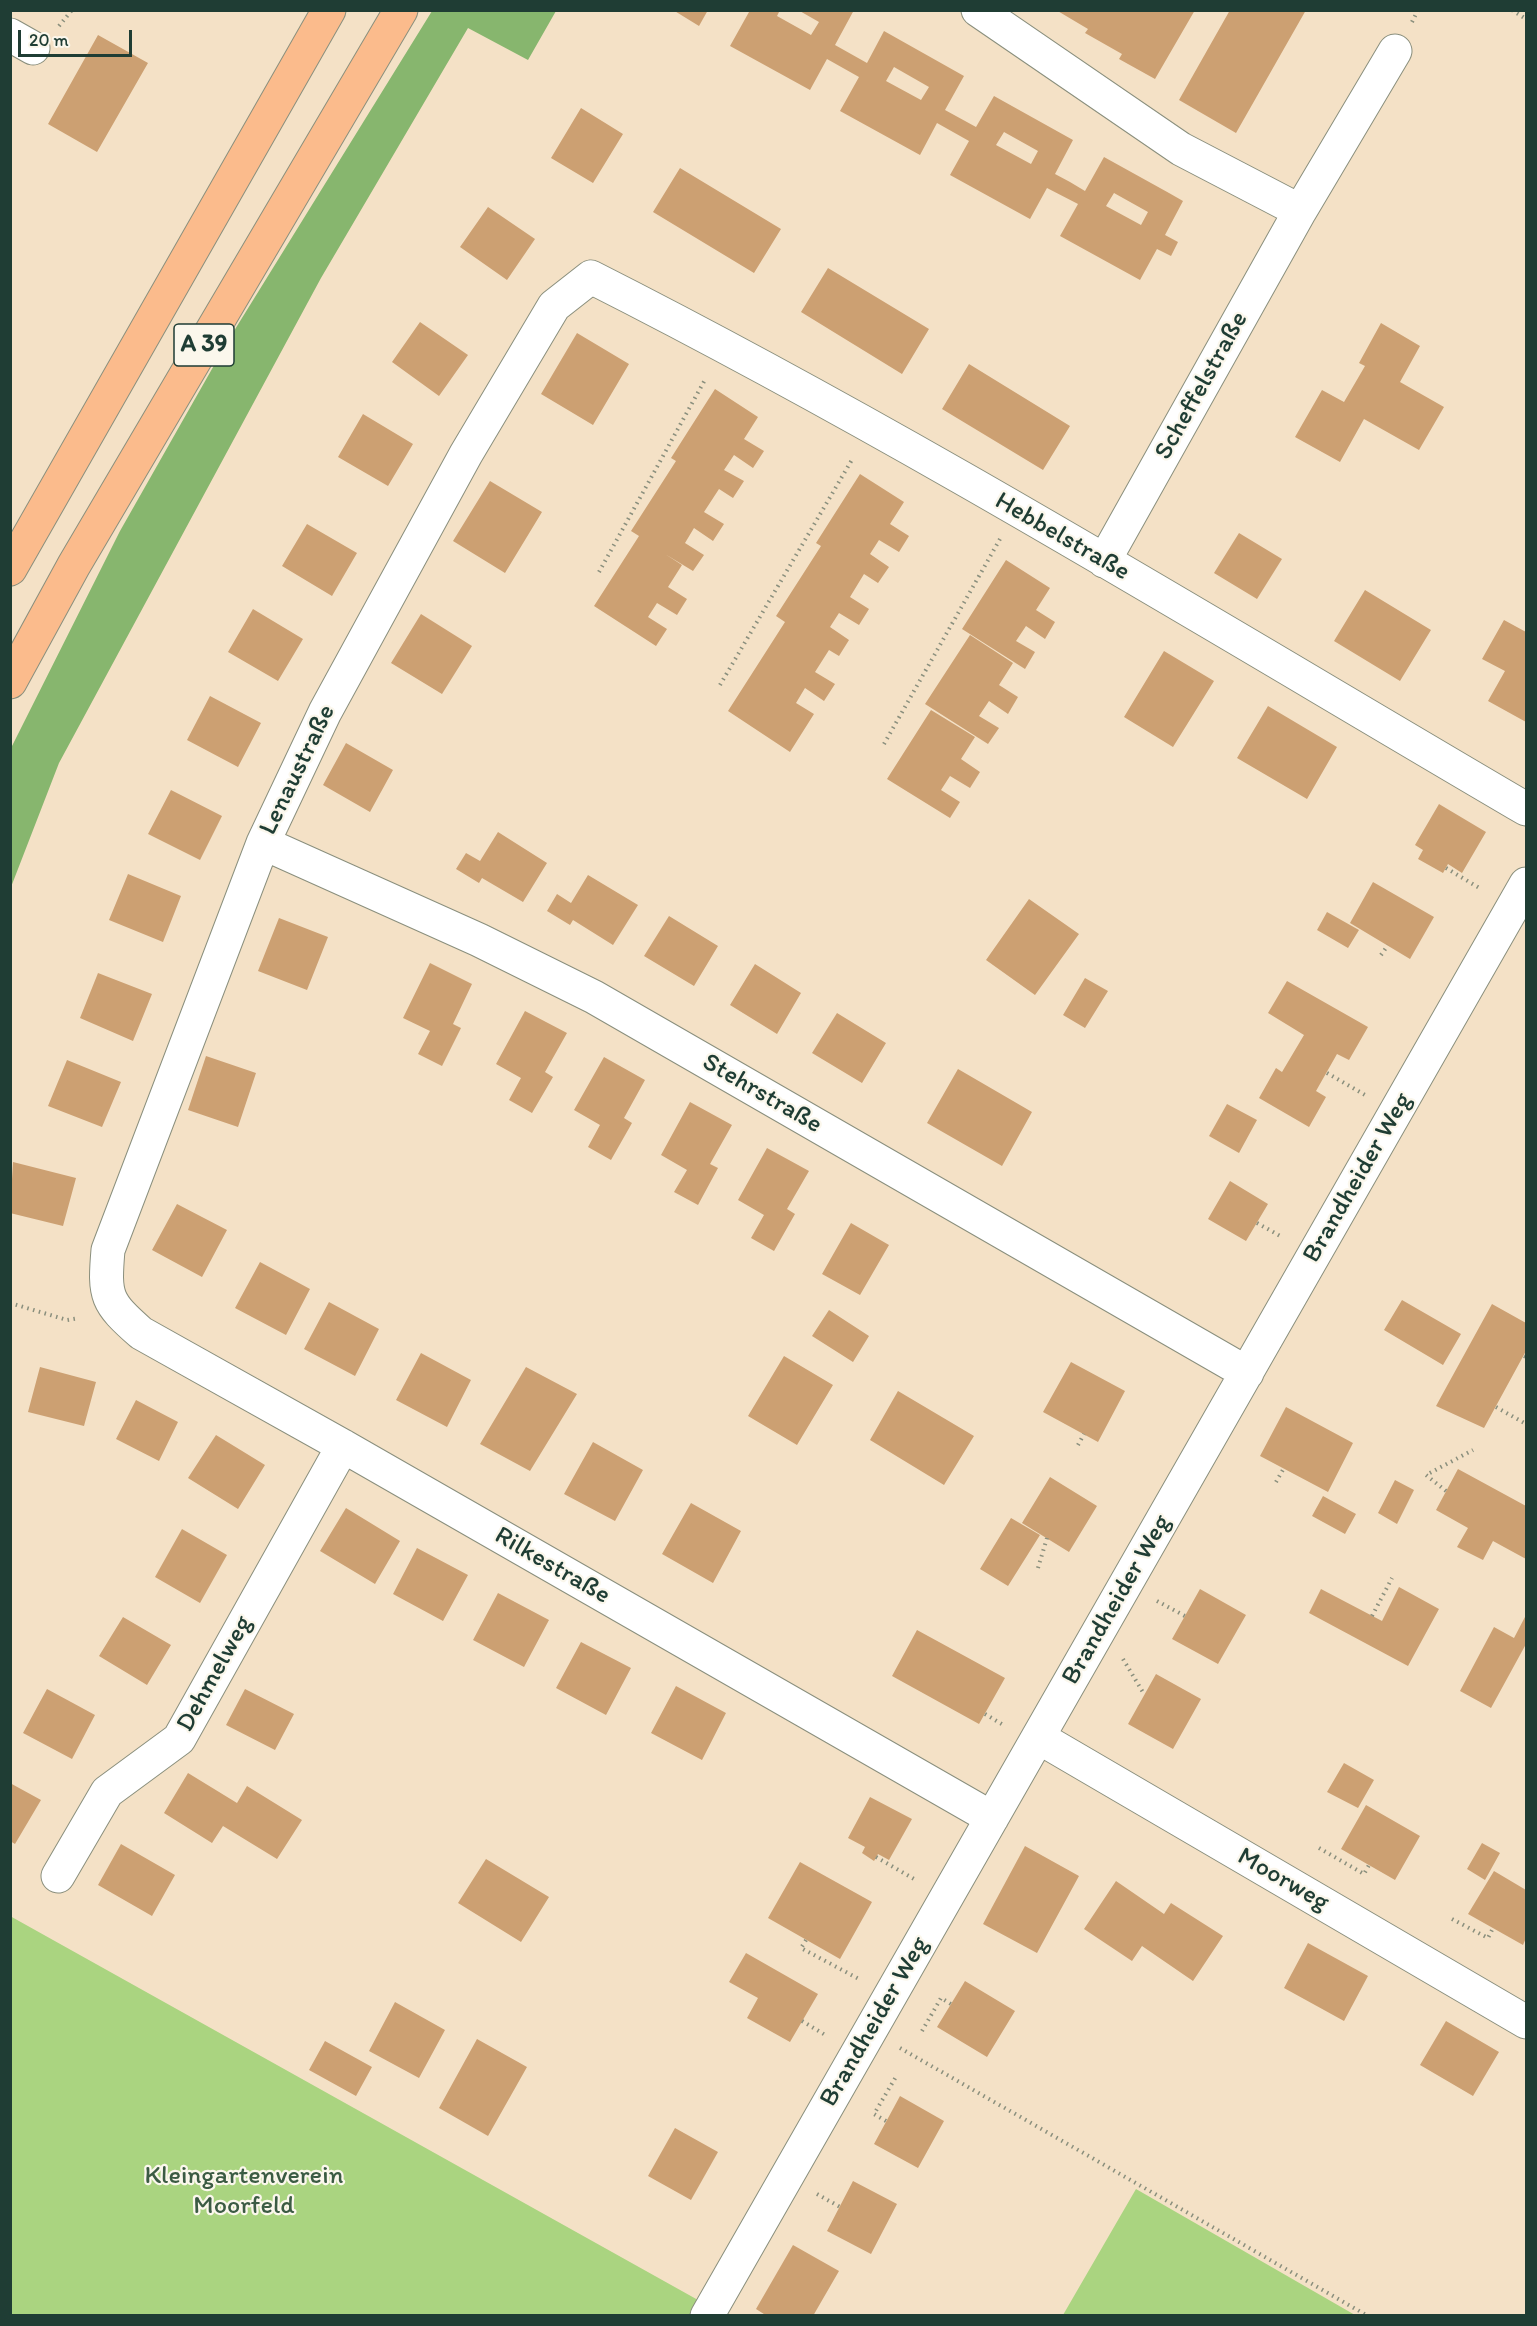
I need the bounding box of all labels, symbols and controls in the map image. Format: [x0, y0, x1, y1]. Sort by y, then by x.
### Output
scale bar [21, 18, 135, 56]
text: 20 m [29, 29, 69, 51]
street label: Scheffelstraße [1148, 306, 1256, 466]
road number: A 39 [174, 324, 234, 366]
street label: Hebbelstraße [989, 486, 1135, 588]
street label: Lenaustraße [253, 700, 343, 840]
street label: Stehrstraße [696, 1047, 828, 1141]
street label: Brandheider Weg [1297, 1087, 1419, 1269]
street label: Brandheider Weg [1056, 1509, 1178, 1691]
street label: Rilkestraße [489, 1520, 615, 1612]
street label: Dehmelweg [170, 1611, 260, 1737]
street label: Moorweg [1232, 1841, 1334, 1919]
street label: Brandheider Weg [814, 1931, 936, 2113]
park label: Kleingartenverein Moorfeld [144, 2160, 344, 2222]

